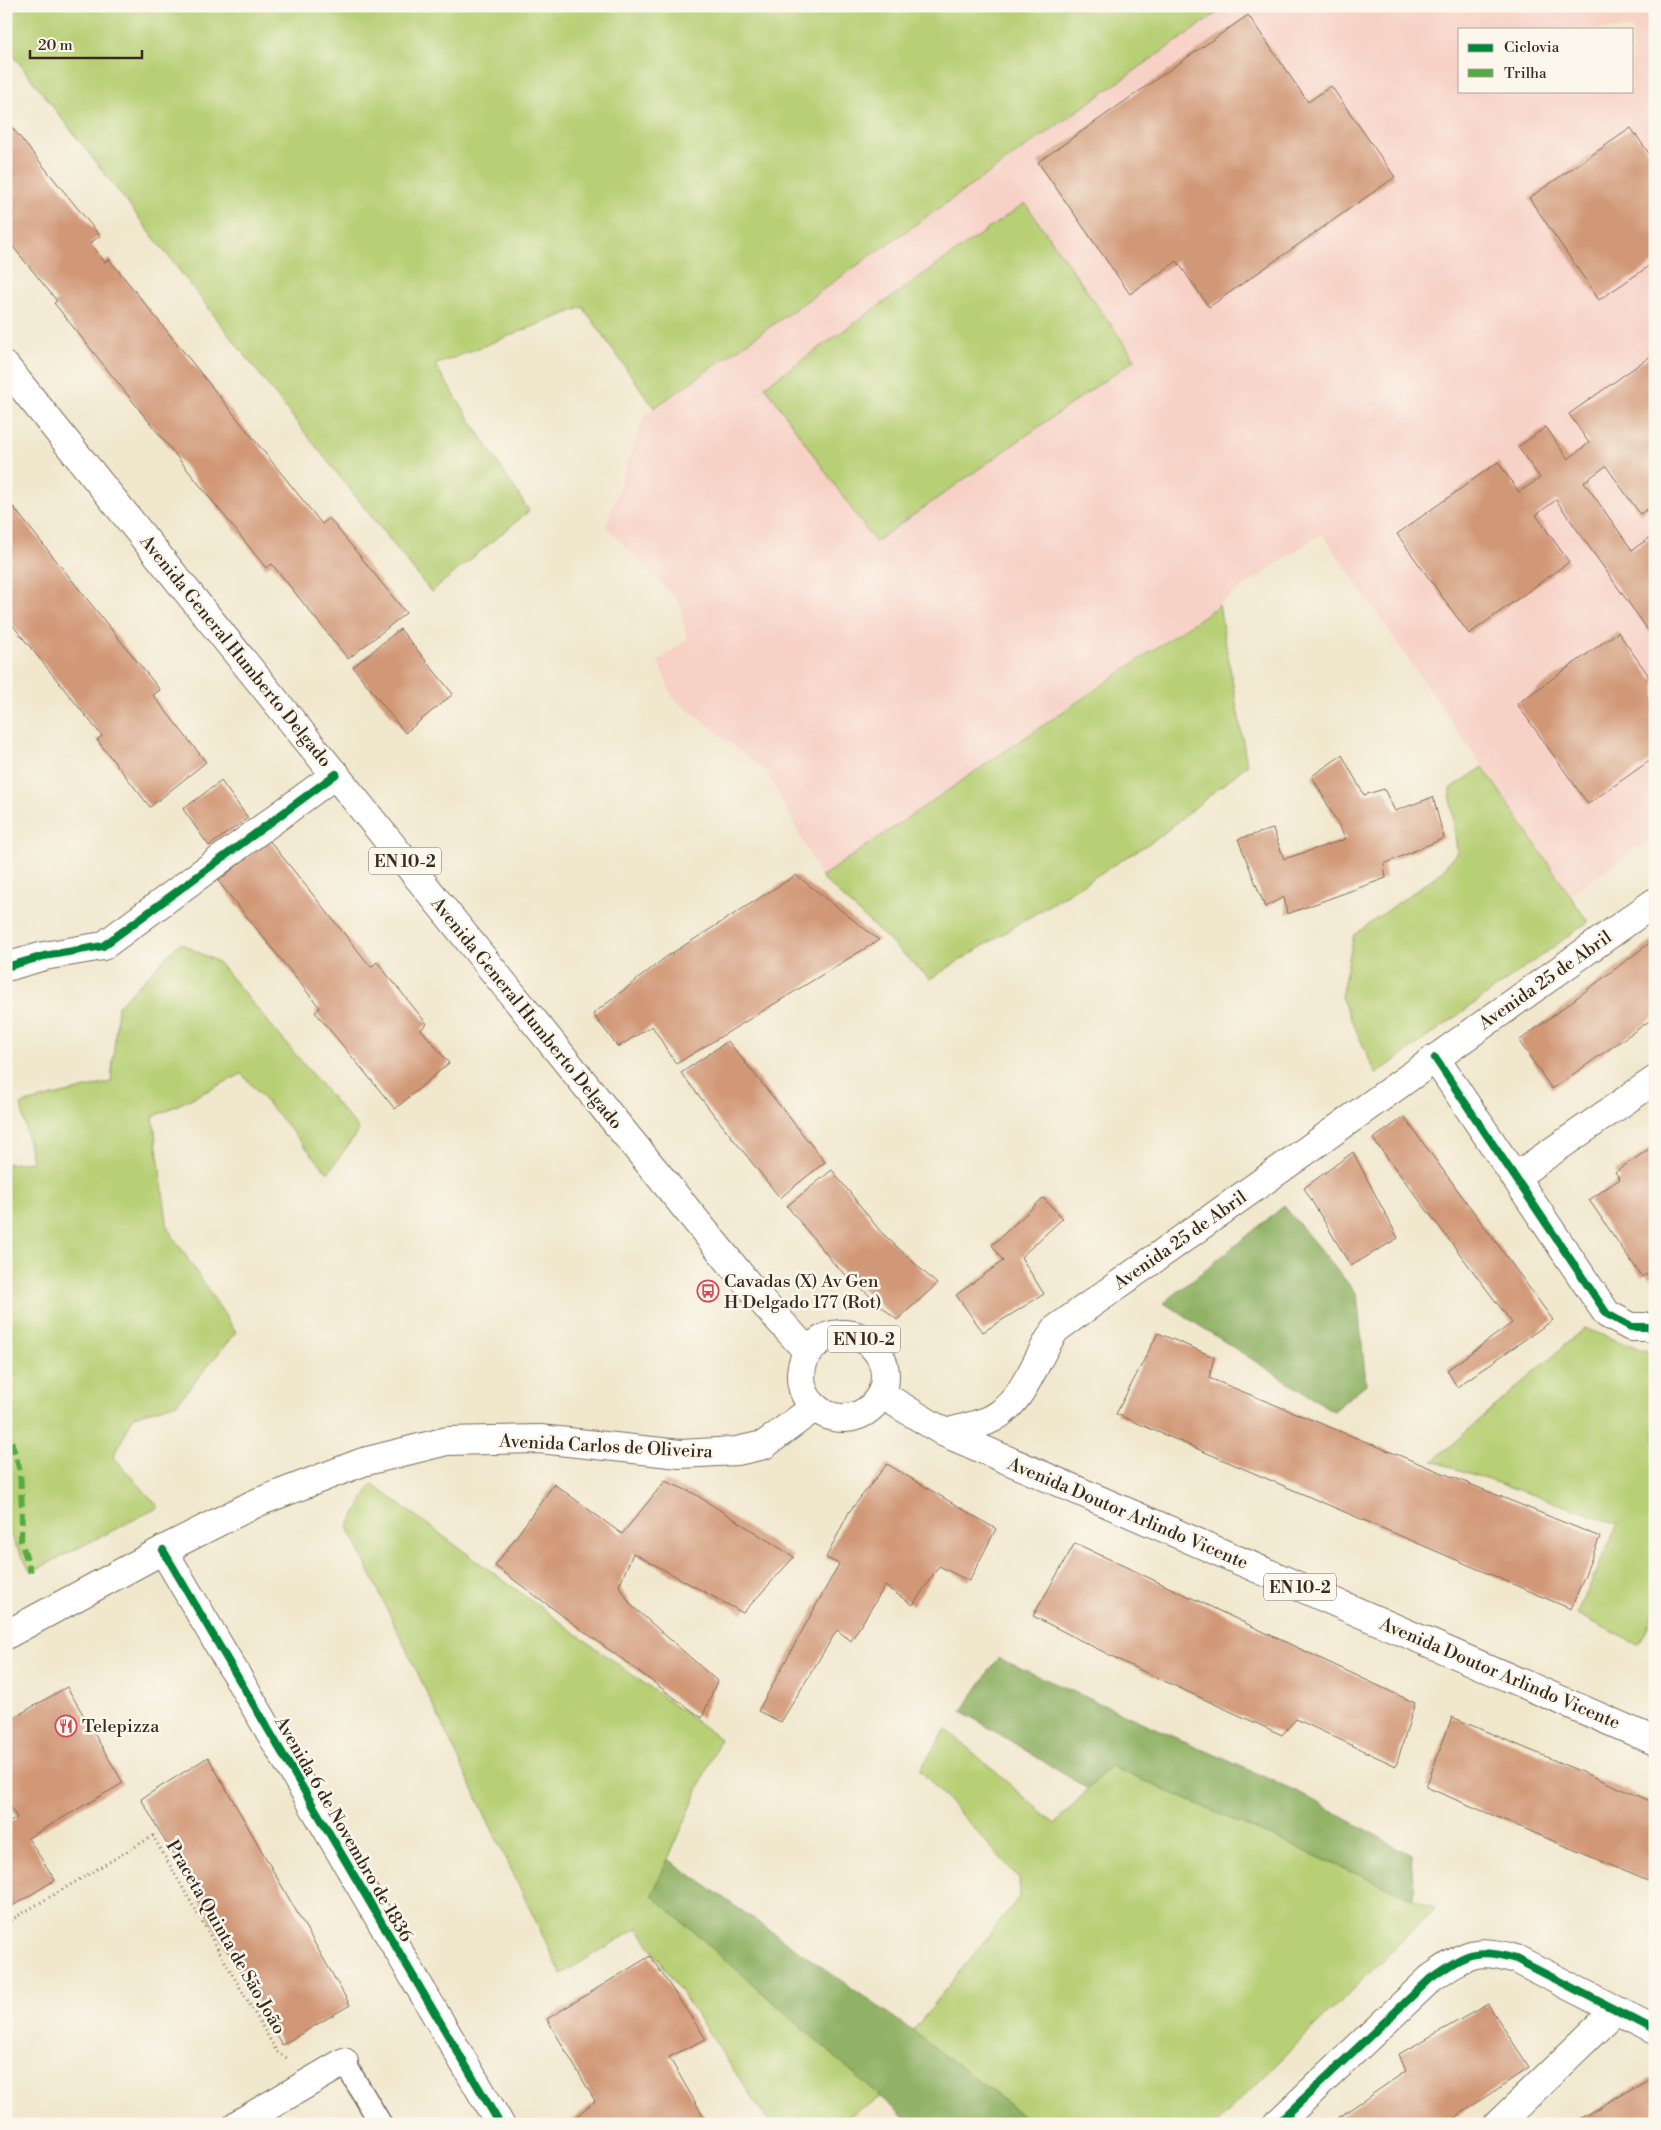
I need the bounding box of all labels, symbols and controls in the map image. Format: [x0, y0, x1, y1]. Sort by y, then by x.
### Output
scale bar [30, 28, 142, 60]
legend [1458, 28, 1634, 92]
text: 20 m [38, 36, 73, 55]
text: Ciclovia [1504, 38, 1560, 57]
text: Trilha [1504, 64, 1547, 83]
street label: Avenida General Humberto Delgado [134, 530, 336, 772]
road number: EN 10-2 [369, 848, 441, 874]
street label: Avenida General Humberto Delgado [425, 892, 627, 1134]
street label: Avenida 25 de Abril [1473, 925, 1617, 1036]
street label: Avenida 25 de Abril [1108, 1185, 1252, 1296]
place label: Cavadas (X) Av Gen H Delgado 177 (Rot) [724, 1270, 881, 1314]
bus stop icon: Cavadas (X) Av Gen H Delgado 177 (Rot) [696, 1279, 720, 1303]
road number: EN 10-2 [828, 1326, 900, 1352]
street label: Avenida Carlos de Oliveira [498, 1429, 714, 1464]
street label: Avenida Doutor Arlindo Vicente [1003, 1452, 1251, 1575]
road number: EN 10-2 [1264, 1574, 1336, 1600]
street label: Avenida Doutor Arlindo Vicente [1375, 1612, 1623, 1735]
street label: Avenida 6 de Novembro de 1836 [269, 1711, 418, 1946]
restaurant icon: Telepizza [54, 1714, 78, 1738]
place label: Telepizza [82, 1715, 160, 1738]
street label: Praceta Quinta de São João [160, 1836, 291, 2039]

